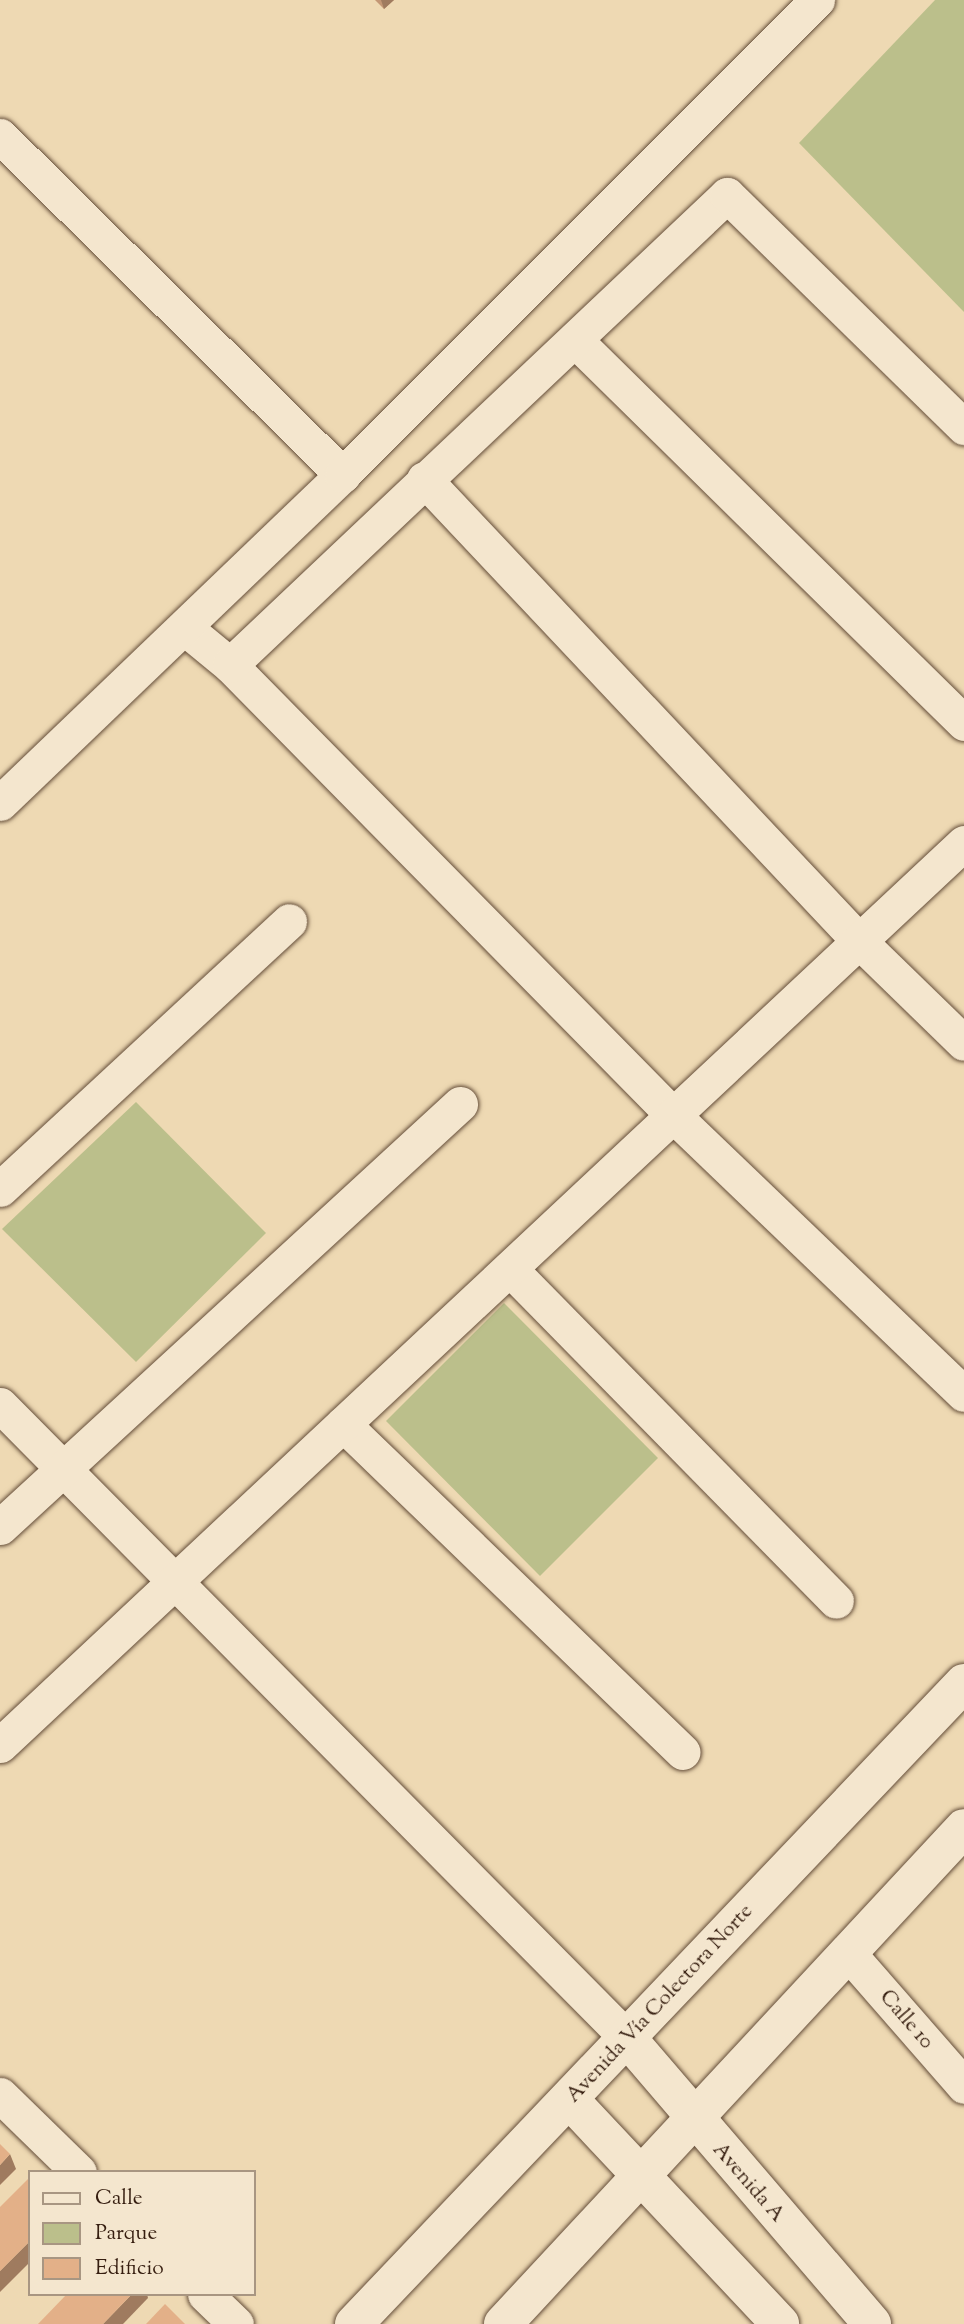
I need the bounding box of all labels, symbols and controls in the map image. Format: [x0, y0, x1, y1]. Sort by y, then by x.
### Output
street label: Avenida Vía Colectora Norte [561, 1900, 759, 2108]
street label: Calle 10 [873, 1985, 939, 2055]
street label: Avenida A [707, 2138, 789, 2228]
legend [28, 2170, 256, 2296]
text: Calle [95, 2184, 143, 2214]
text: Parque [95, 2219, 157, 2249]
text: Edificio [95, 2254, 164, 2284]

